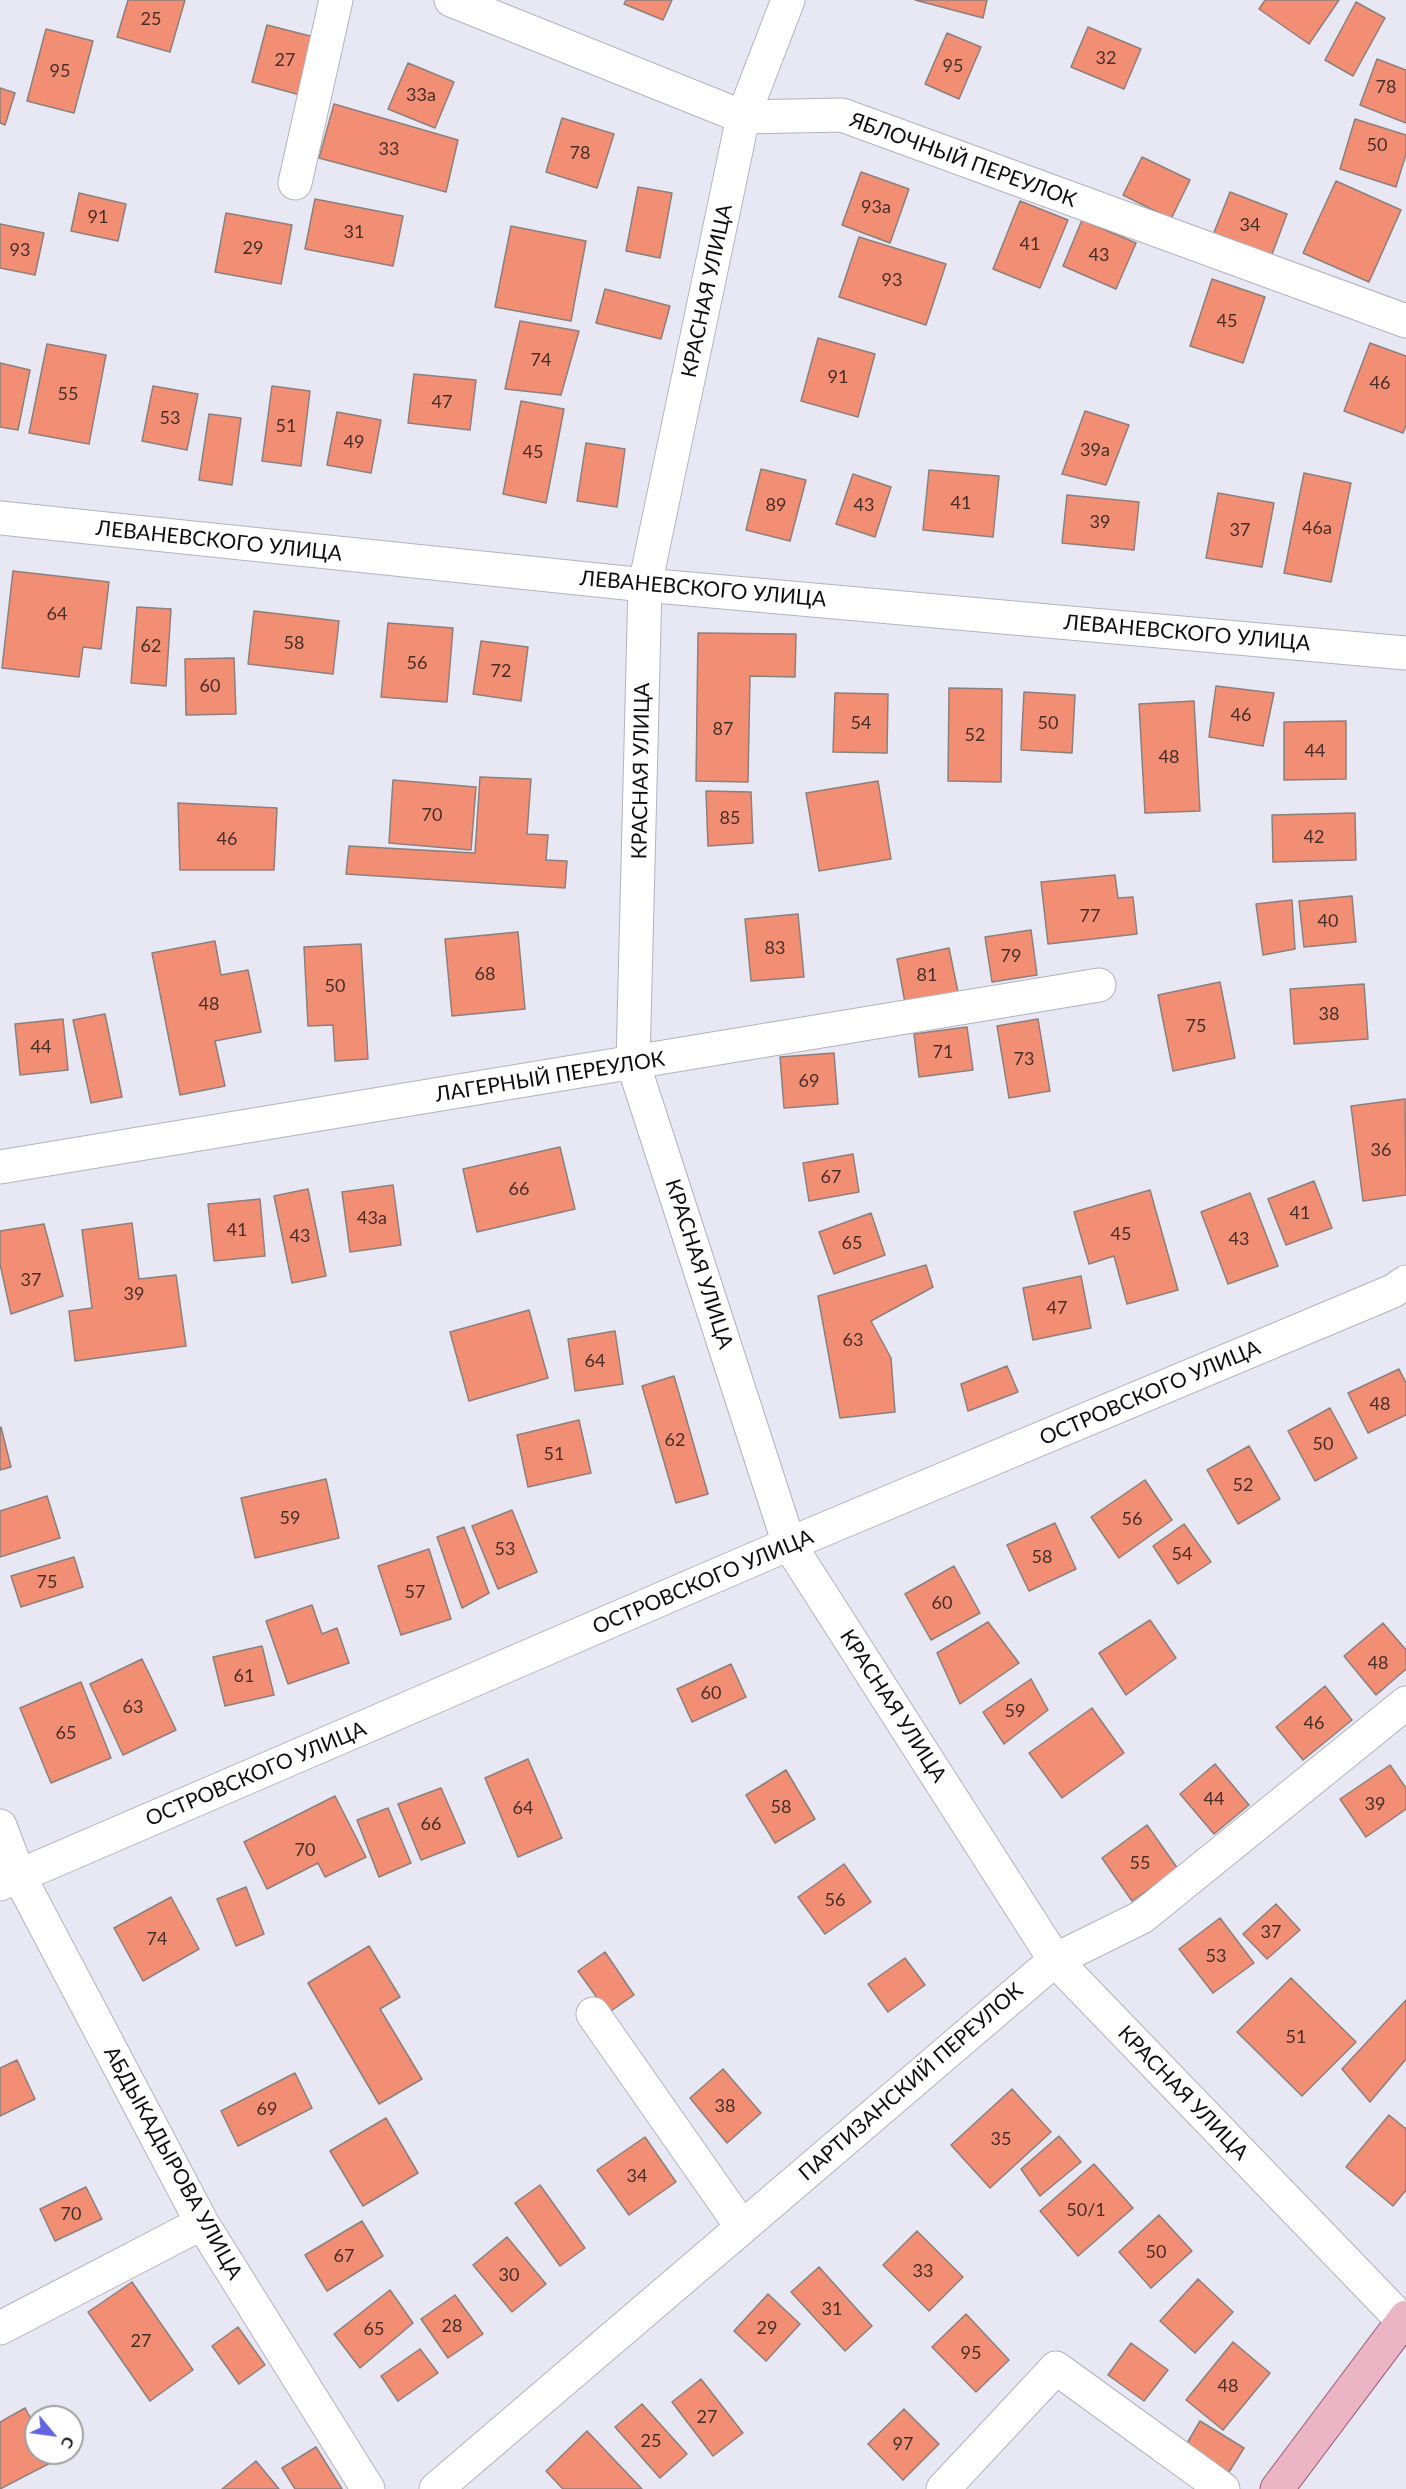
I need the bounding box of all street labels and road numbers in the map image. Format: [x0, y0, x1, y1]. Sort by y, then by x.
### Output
street label: ЯБЛОЧНЫЙ ПЕРЕУЛОК [846, 107, 1080, 213]
street label: КРАСНАЯ УЛИЦА [676, 202, 738, 380]
street label: ЛЕВАНЕВСКОГО УЛИЦА [95, 516, 343, 566]
street label: ЛЕВАНЕВСКОГО УЛИЦА [579, 566, 827, 612]
street label: ЛЕВАНЕВСКОГО УЛИЦА [1063, 610, 1311, 656]
street label: КРАСНАЯ УЛИЦА [627, 682, 655, 860]
street label: ЛАГЕРНЫЙ ПЕРЕУЛОК [433, 1046, 667, 1108]
street label: КРАСНАЯ УЛИЦА [660, 1176, 738, 1352]
street label: ОСТРОВСКОГО УЛИЦА [1036, 1335, 1264, 1451]
street label: ОСТРОВСКОГО УЛИЦА [589, 1524, 817, 1640]
street label: КРАСНАЯ УЛИЦА [834, 1625, 952, 1787]
street label: ОСТРОВСКОГО УЛИЦА [142, 1716, 370, 1832]
street label: ПАРТИЗАНСКИЙ ПЕРЕУЛОК [794, 1978, 1028, 2186]
street label: КРАСНАЯ УЛИЦА [1113, 2021, 1253, 2165]
street label: АБДЫКАДЫРОВА УЛИЦА [98, 2042, 248, 2284]

